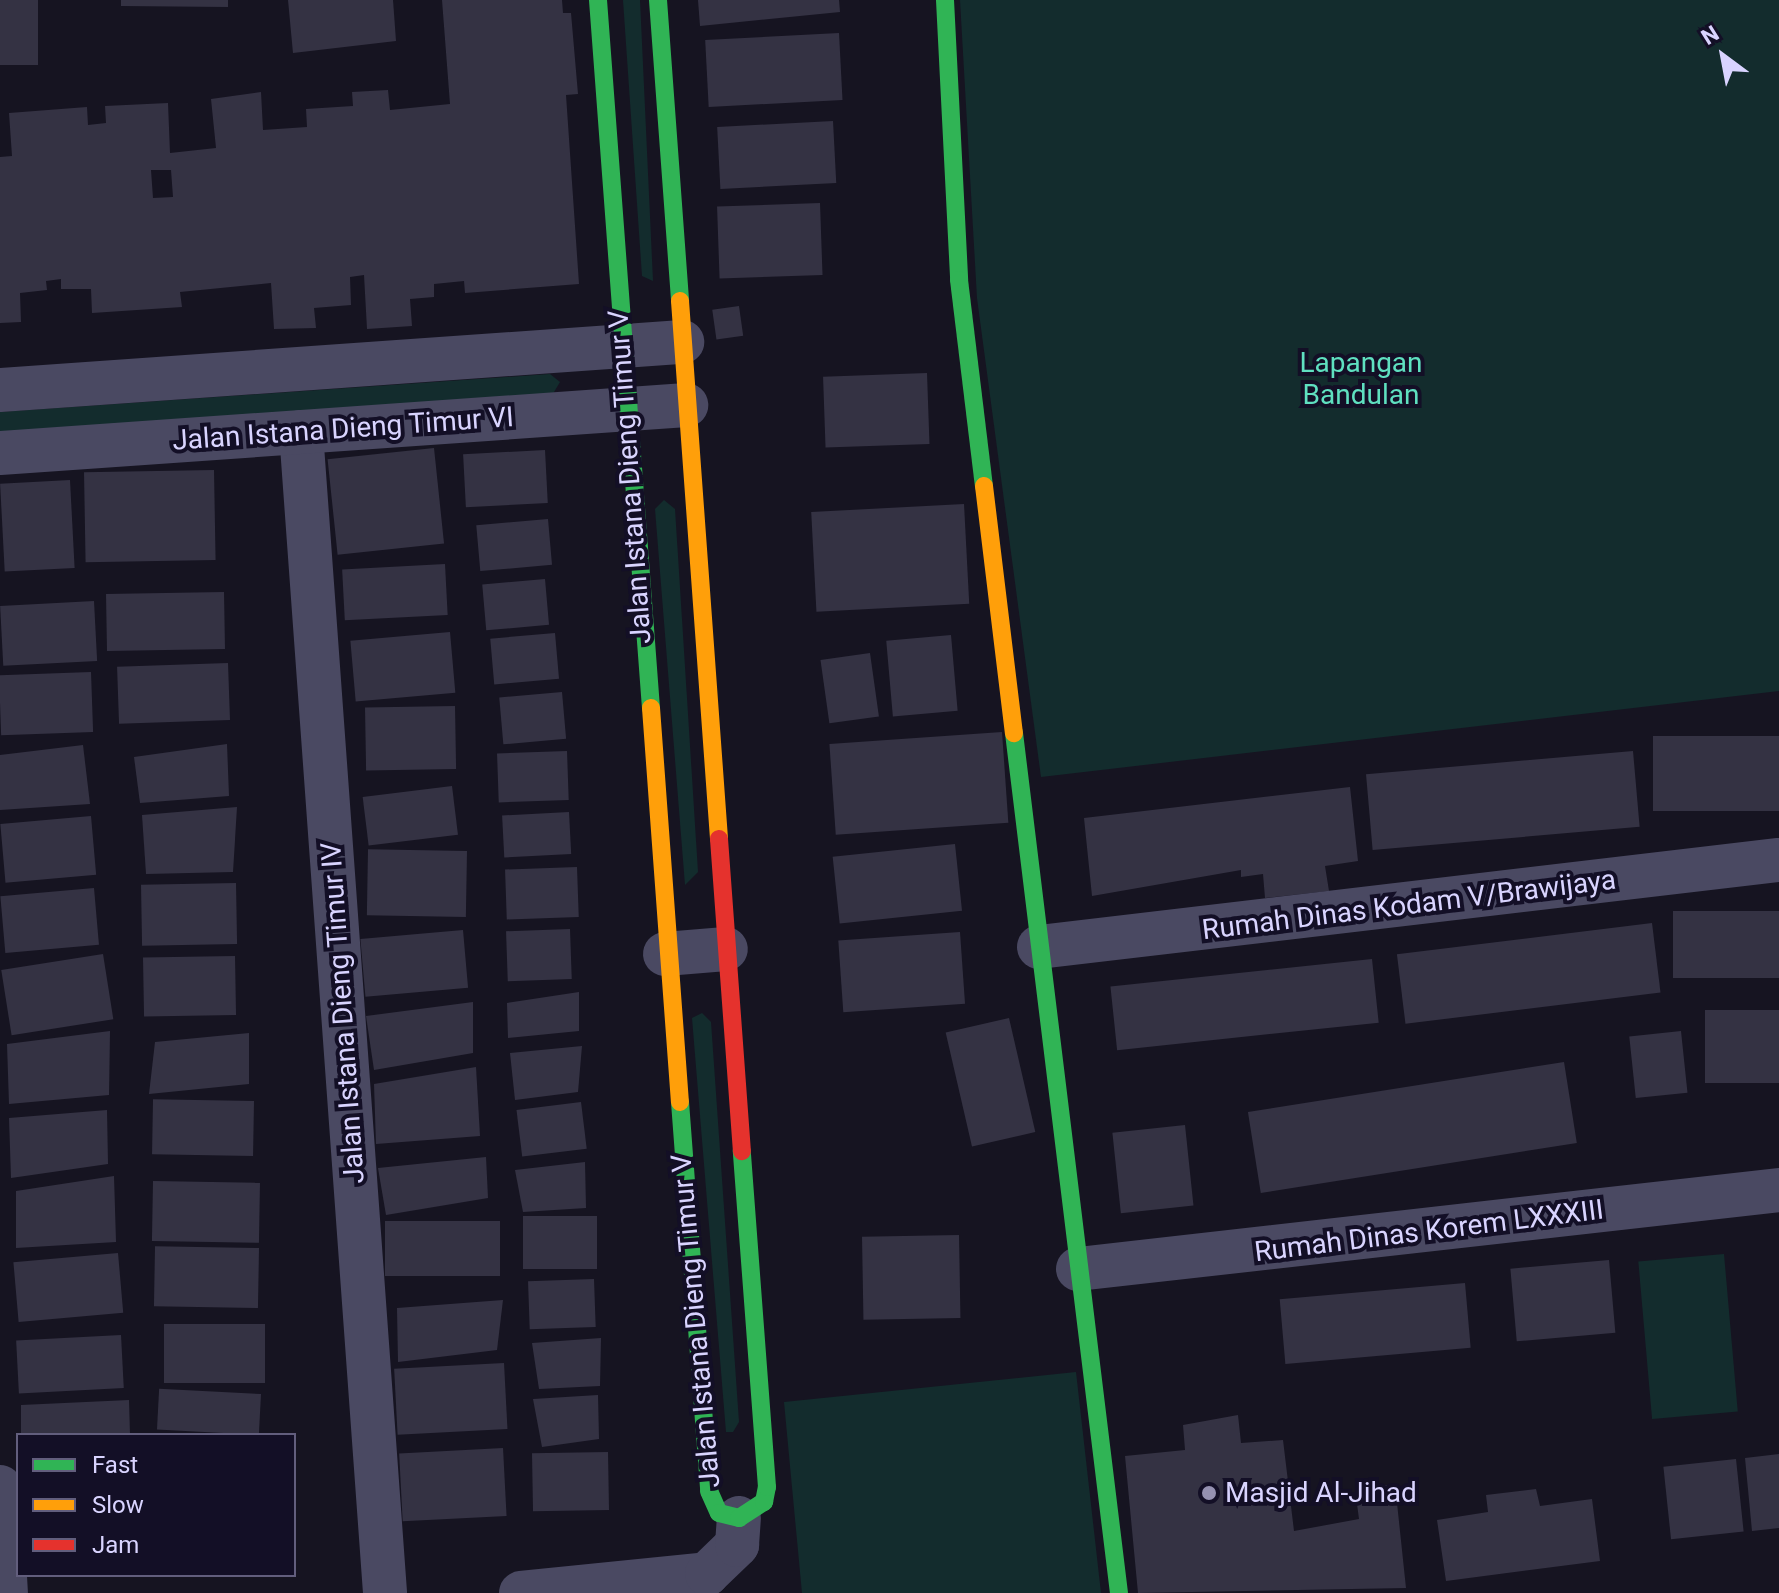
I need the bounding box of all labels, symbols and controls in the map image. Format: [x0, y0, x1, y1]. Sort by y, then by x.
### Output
north arrow [1683, 16, 1763, 96]
text: N [1697, 21, 1723, 50]
street label: Jalan Istana Dieng Timur V [602, 309, 658, 645]
park label: Lapangan Bandulan [1299, 346, 1423, 412]
street label: Jalan Istana Dieng Timur VI [171, 400, 515, 458]
street label: Jalan Istana Dieng Timur IV [314, 841, 372, 1185]
street label: Rumah Dinas Kodam V/Brawijaya [1200, 863, 1618, 947]
street label: Jalan Istana Dieng Timur V [665, 1153, 727, 1489]
street label: Rumah Dinas Korem LXXXIII [1253, 1193, 1605, 1269]
legend [16, 1433, 296, 1577]
text: Fast [92, 1451, 138, 1479]
place label: Masjid Al-Jihad [1225, 1476, 1417, 1510]
marker: Masjid Al-Jihad [1200, 1484, 1218, 1502]
text: Slow [92, 1491, 144, 1519]
text: Jam [92, 1531, 139, 1559]

